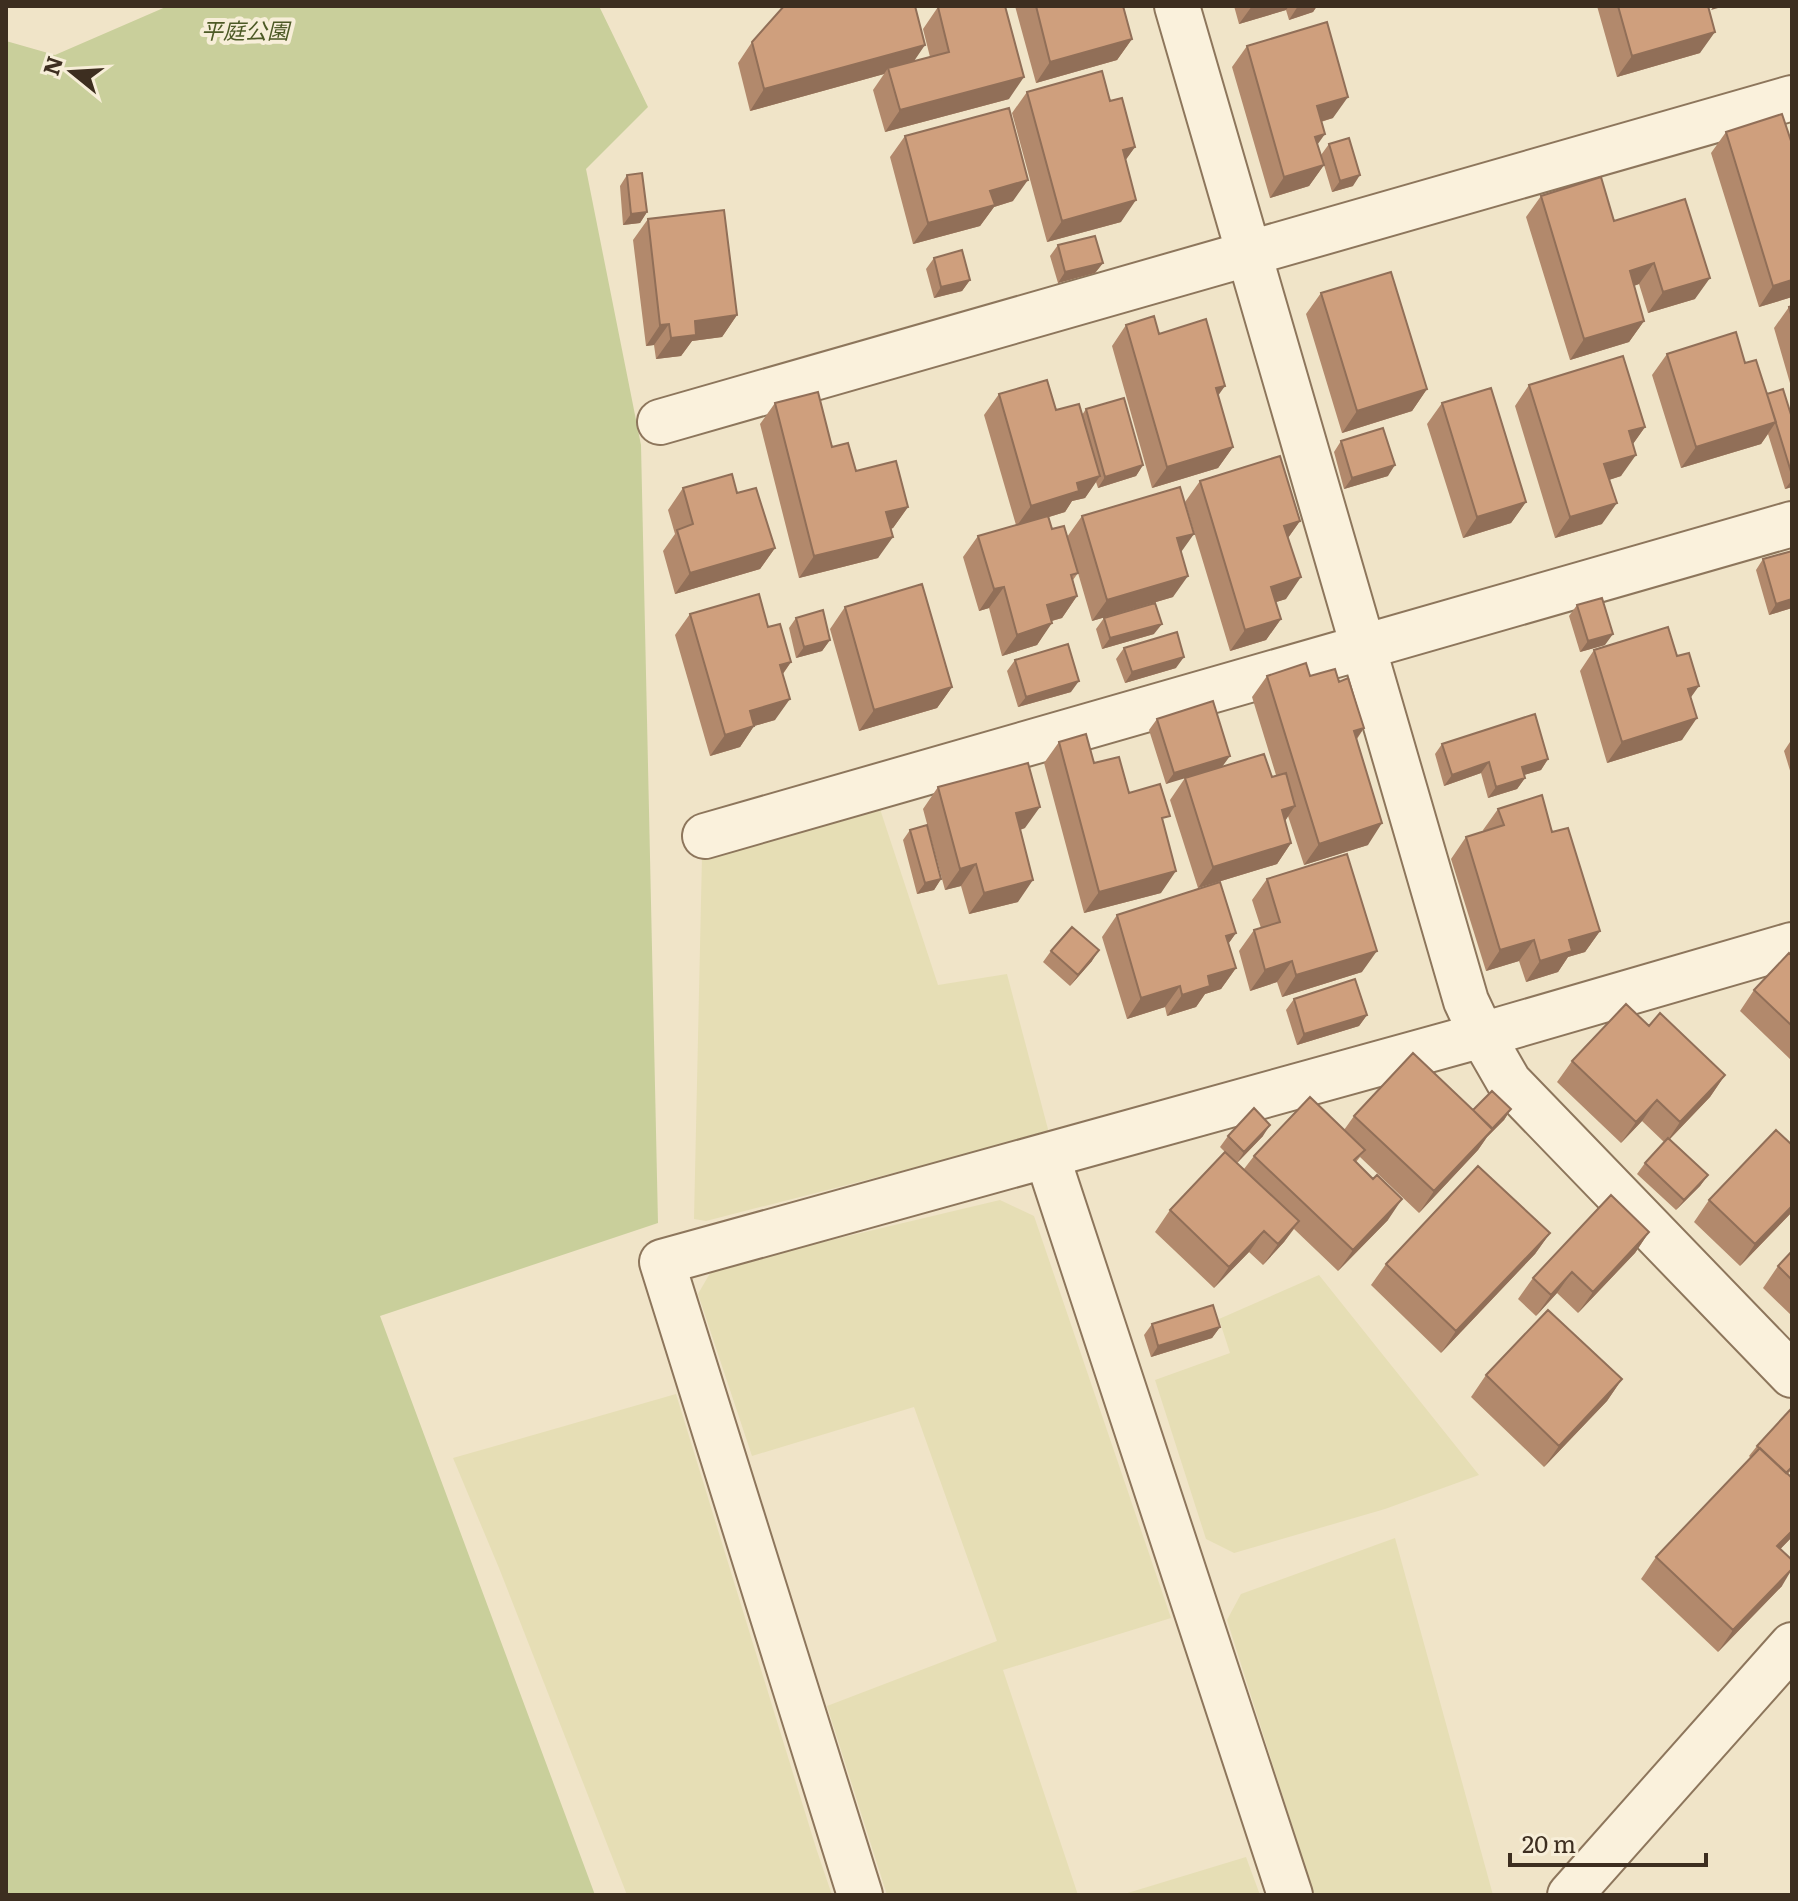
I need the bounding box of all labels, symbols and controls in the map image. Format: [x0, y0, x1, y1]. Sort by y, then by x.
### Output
park label: 平庭公園 [201, 13, 292, 46]
north arrow [32, 32, 112, 112]
text: N [33, 51, 70, 79]
scale bar [1510, 1817, 1706, 1867]
text: 20 m [1522, 1825, 1576, 1860]

